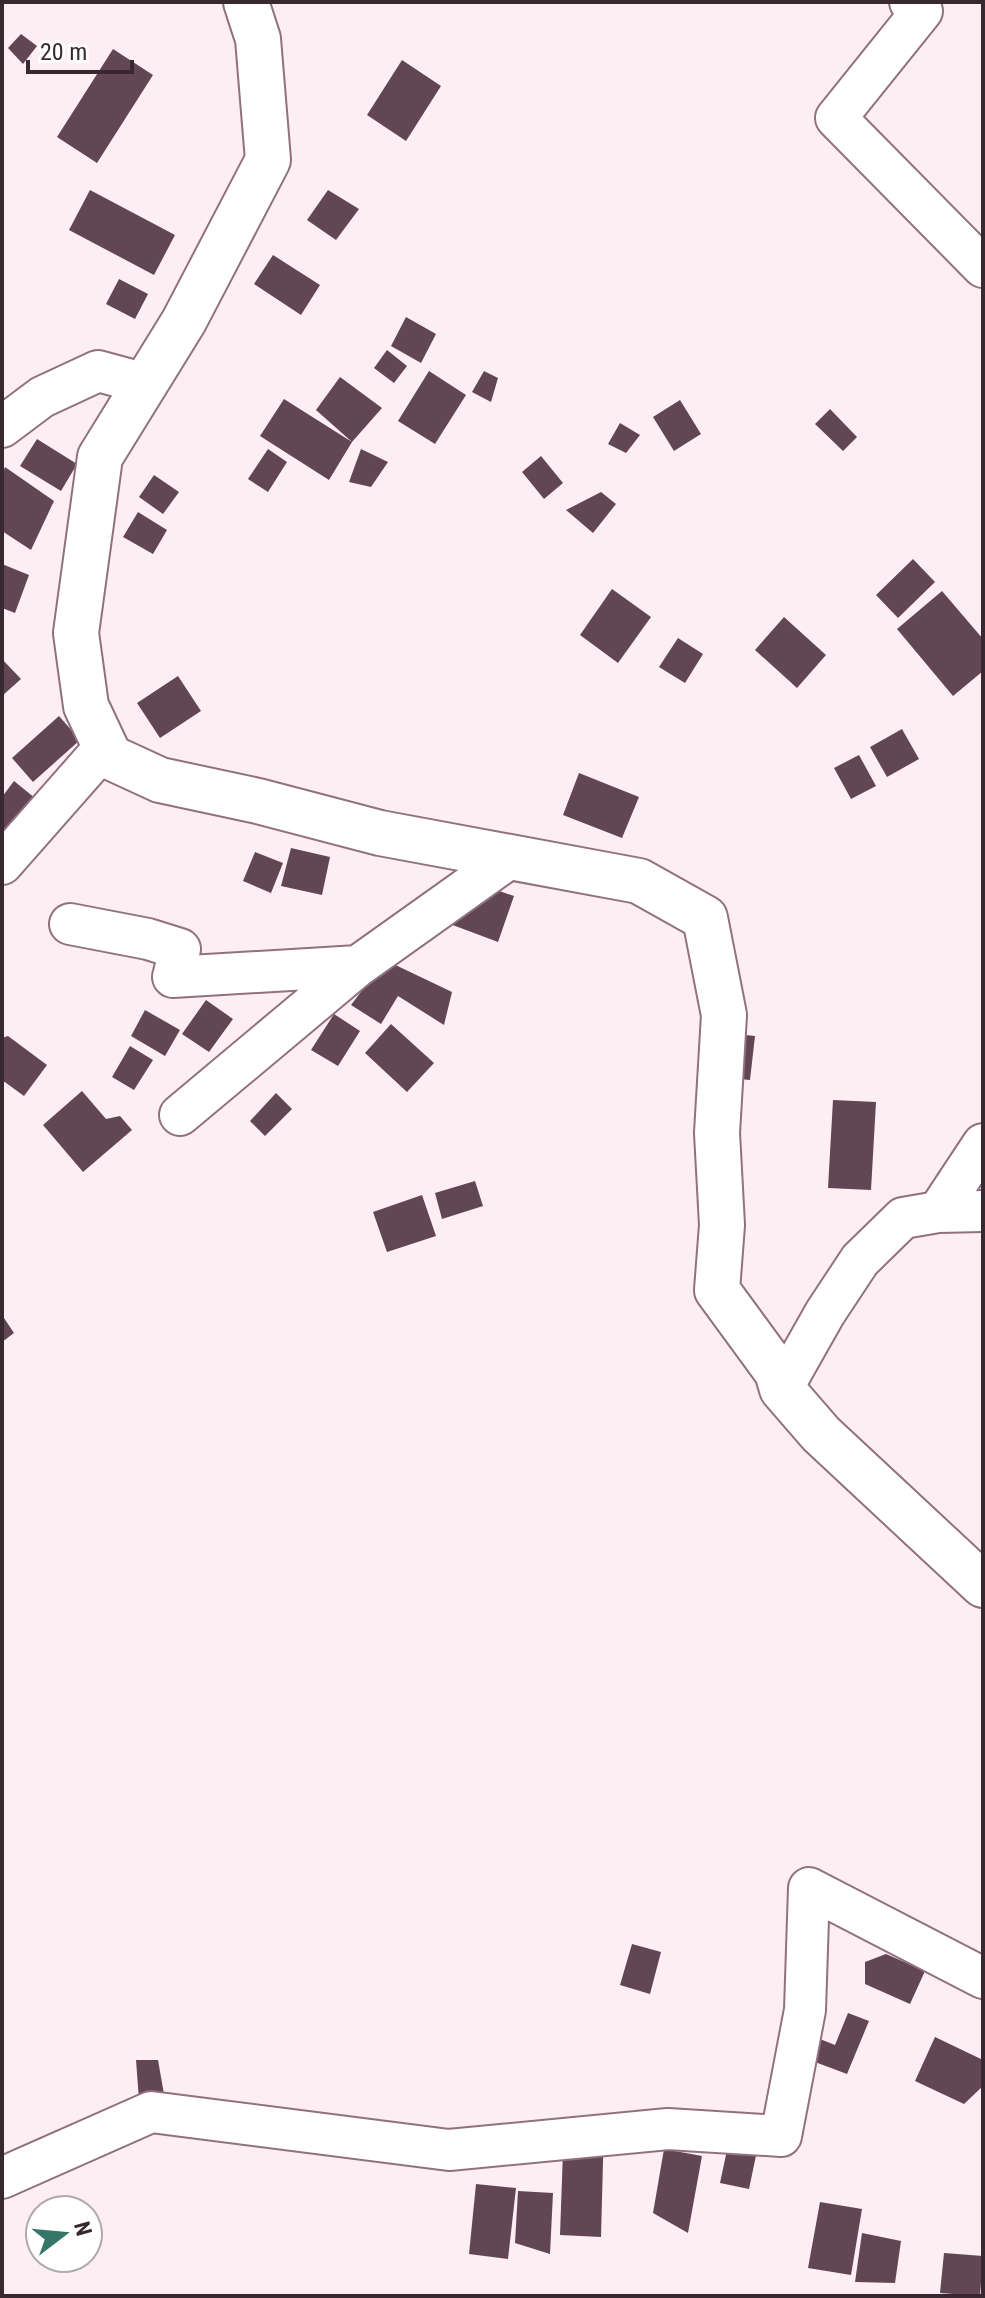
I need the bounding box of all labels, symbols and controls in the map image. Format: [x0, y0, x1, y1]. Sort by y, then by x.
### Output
scale bar [28, 24, 132, 74]
text: 20 m [40, 38, 87, 66]
north arrow [24, 2194, 104, 2274]
text: N [69, 2219, 97, 2239]

